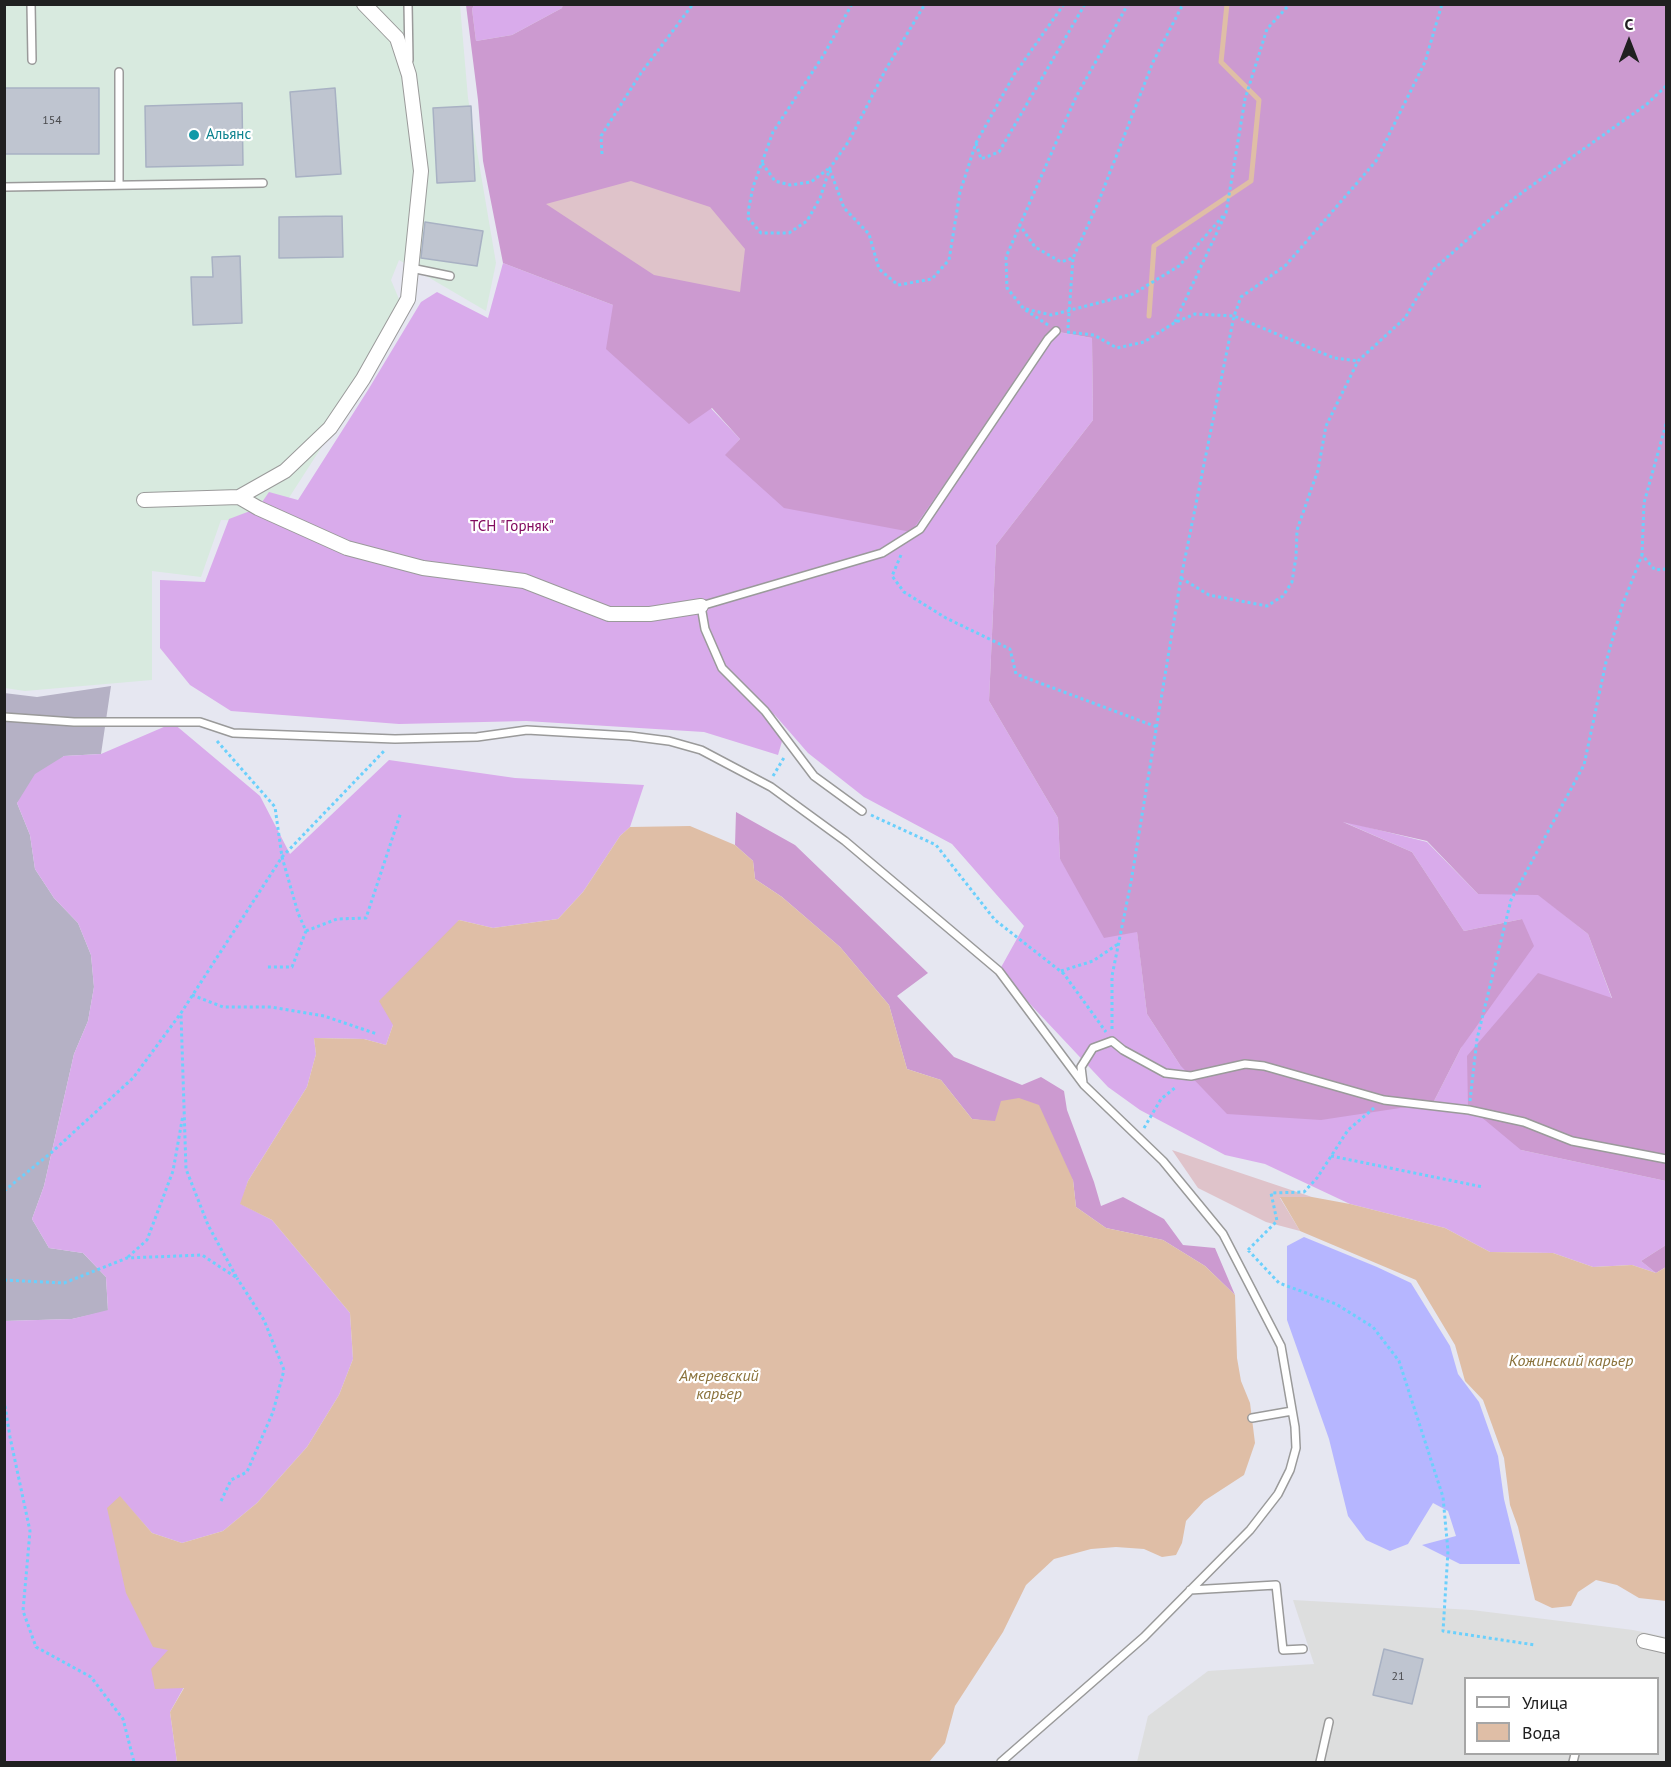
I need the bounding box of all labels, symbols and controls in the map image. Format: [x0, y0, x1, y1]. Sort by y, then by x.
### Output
north arrow [1599, 12, 1659, 72]
text: С [1625, 14, 1633, 34]
house number: 154 [42, 114, 62, 128]
place label: Альянс [206, 126, 251, 144]
marker: Альянс [187, 128, 201, 142]
park label: ТСН "Горняк" [470, 518, 554, 536]
water label: Кожинский карьер [1509, 1351, 1633, 1371]
water label: Амеревский карьер [679, 1366, 759, 1404]
house number: 21 [1391, 1670, 1405, 1684]
legend [1464, 1677, 1659, 1755]
text: Улица [1522, 1691, 1568, 1714]
text: Вода [1522, 1721, 1561, 1744]

